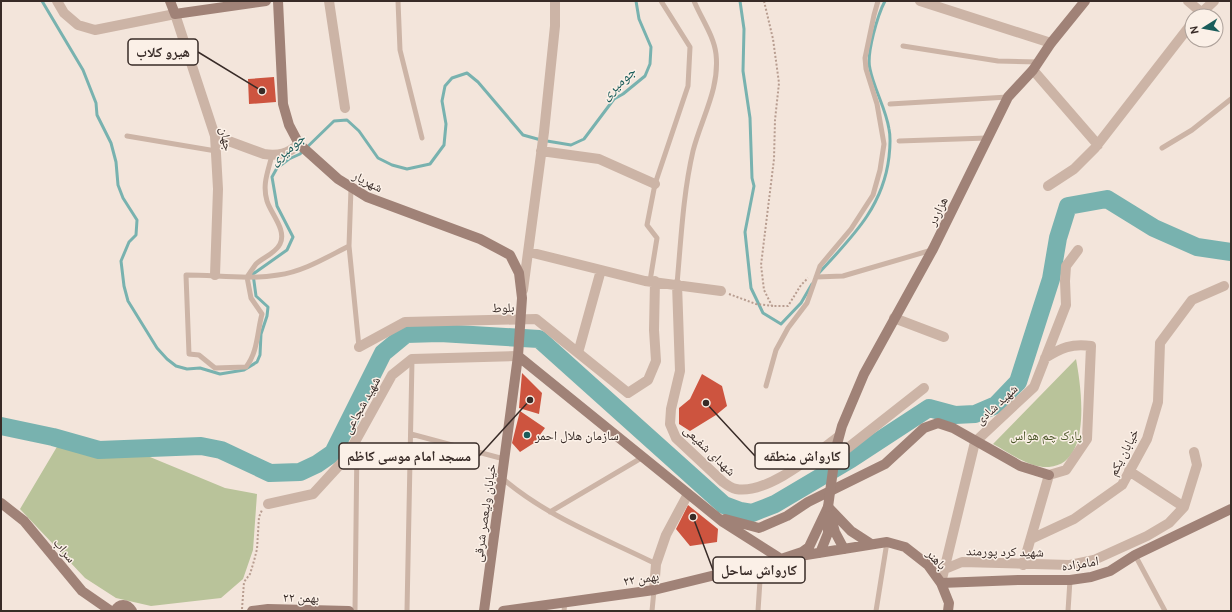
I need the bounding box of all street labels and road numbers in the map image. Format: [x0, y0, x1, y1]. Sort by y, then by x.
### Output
street label: جهان [216, 126, 237, 152]
street label: شهریار [349, 166, 386, 196]
street label: هزاردر [923, 194, 952, 229]
street label: بلوط [491, 299, 515, 316]
street label: شهید شجاعی [339, 373, 384, 437]
street label: شهید شادی [971, 380, 1021, 429]
street label: شهدای شفیعی [680, 421, 739, 480]
street label: خیابان یکم [1104, 426, 1143, 479]
street label: خیابان ولیعصر شرقی [469, 463, 500, 563]
street label: سراب [50, 534, 80, 566]
street label: شهید کرد پورمند [966, 542, 1044, 561]
street label: باهنر [922, 545, 950, 573]
street label: امامزاده [1060, 552, 1100, 575]
street label: ۲۲ بهمن [622, 567, 660, 590]
street label: ۲۲ بهمن [283, 589, 319, 606]

